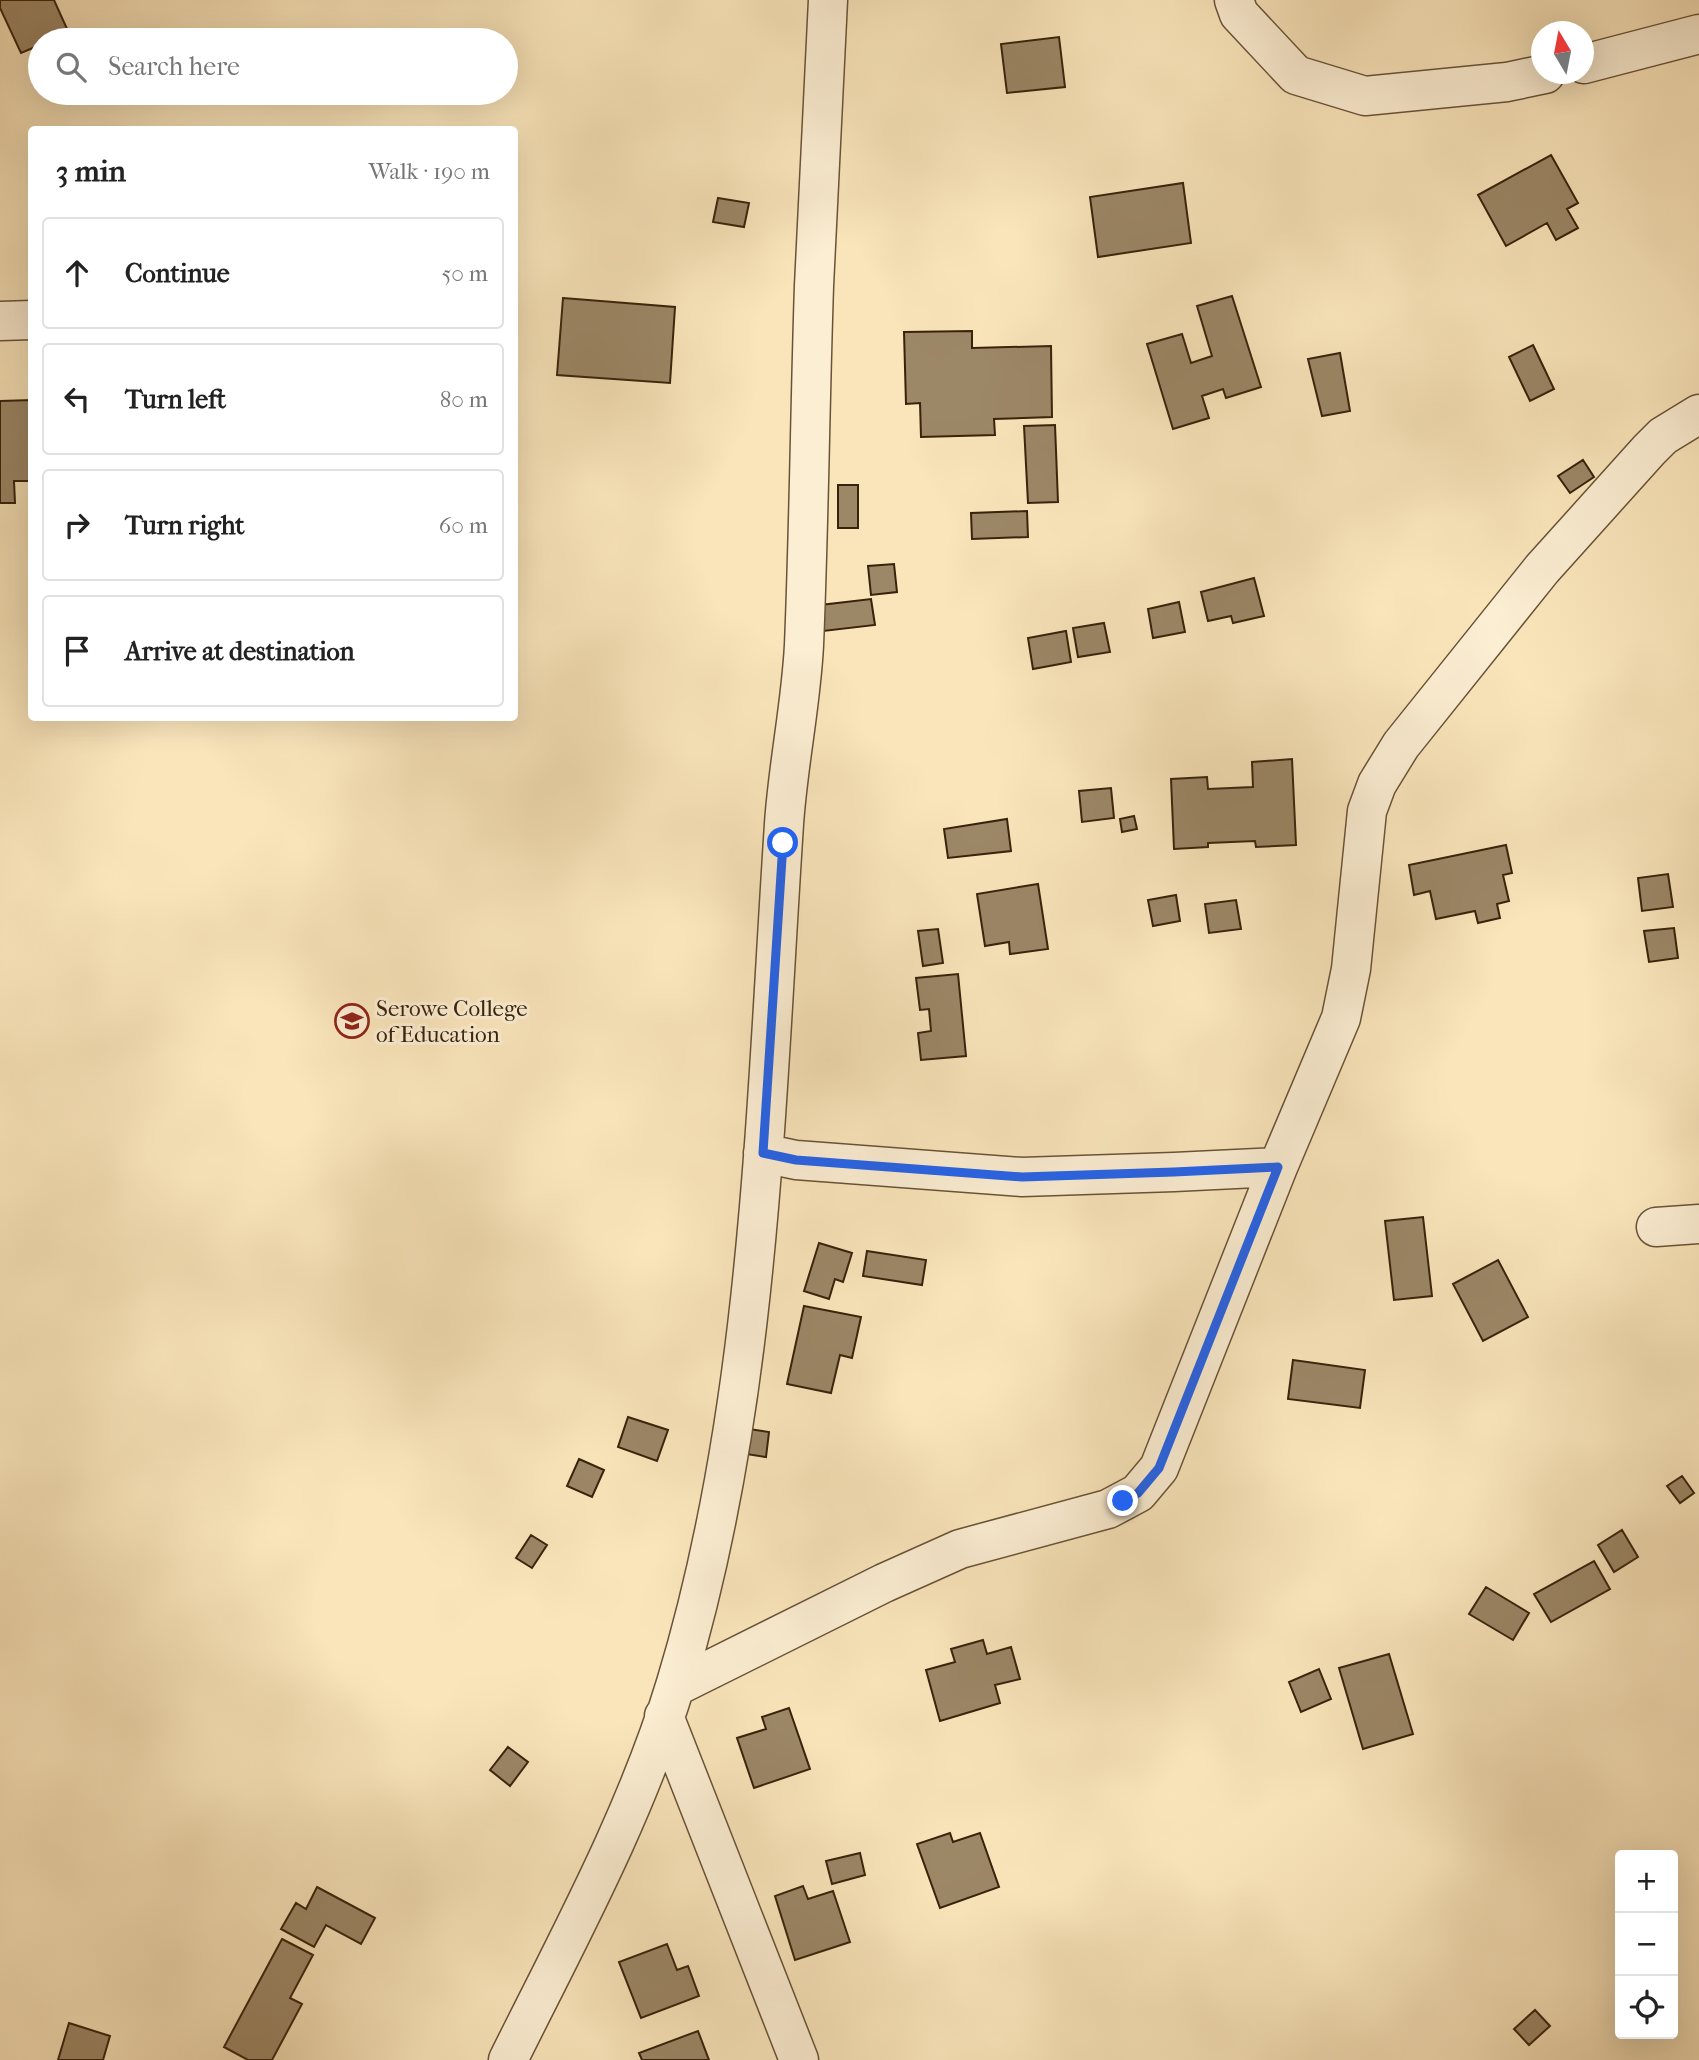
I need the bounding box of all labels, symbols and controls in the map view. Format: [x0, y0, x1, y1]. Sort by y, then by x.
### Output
north arrow [1531, 21, 1594, 84]
search box [28, 28, 518, 105]
icon: search [52, 48, 90, 86]
text: Search here [108, 51, 240, 82]
text: 3 min [56, 154, 126, 189]
text: Walk · 190 m [369, 158, 490, 185]
icon: ahead [58, 254, 96, 292]
text: Continue [125, 258, 230, 289]
text: 50 m [441, 260, 488, 287]
icon: left [58, 380, 96, 418]
text: Turn left [125, 384, 226, 415]
text: 80 m [440, 386, 488, 413]
icon: right [58, 506, 96, 544]
text: Turn right [125, 510, 245, 541]
text: 60 m [439, 512, 488, 539]
icon: arrive [58, 632, 96, 670]
text: Arrive at destination [125, 636, 355, 667]
route start [767, 827, 798, 858]
place label: Serowe College of Education [376, 995, 528, 1048]
school or university icon: Serowe College of Education [333, 1002, 371, 1040]
route end [1107, 1485, 1138, 1516]
map controls [1615, 1850, 1678, 2039]
button: + [1615, 1850, 1678, 1913]
button: − [1615, 1913, 1678, 1976]
button: locate [1615, 1976, 1678, 2039]

